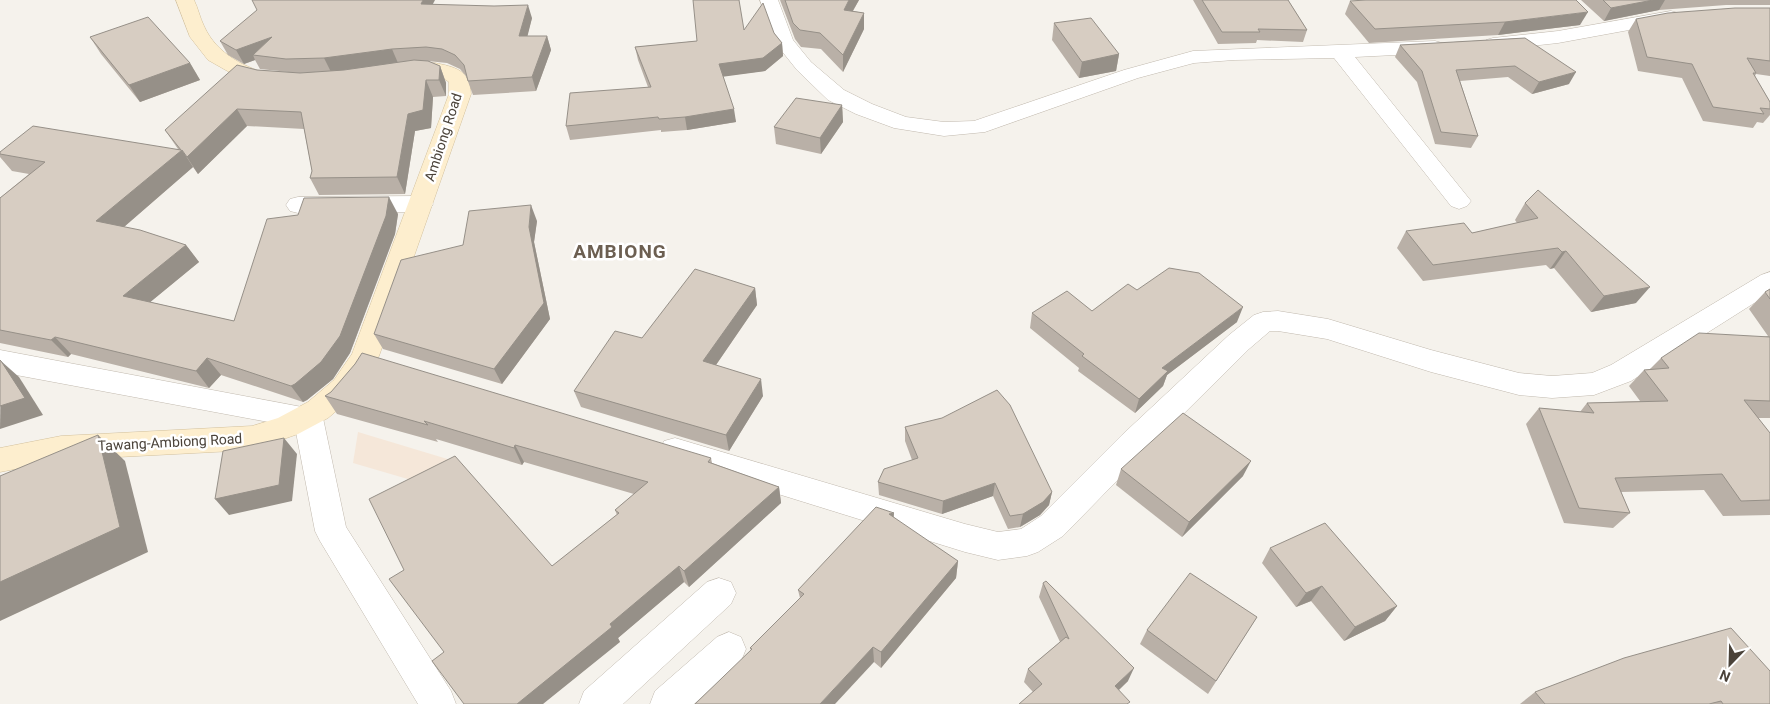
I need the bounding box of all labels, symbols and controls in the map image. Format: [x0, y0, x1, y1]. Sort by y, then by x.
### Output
street label: Ambiong Road [421, 91, 465, 183]
district label: AMBIONG [573, 240, 667, 263]
street label: Tawang-Ambiong Road [97, 430, 243, 454]
north arrow [1705, 639, 1755, 689]
text: N [1717, 667, 1733, 685]

